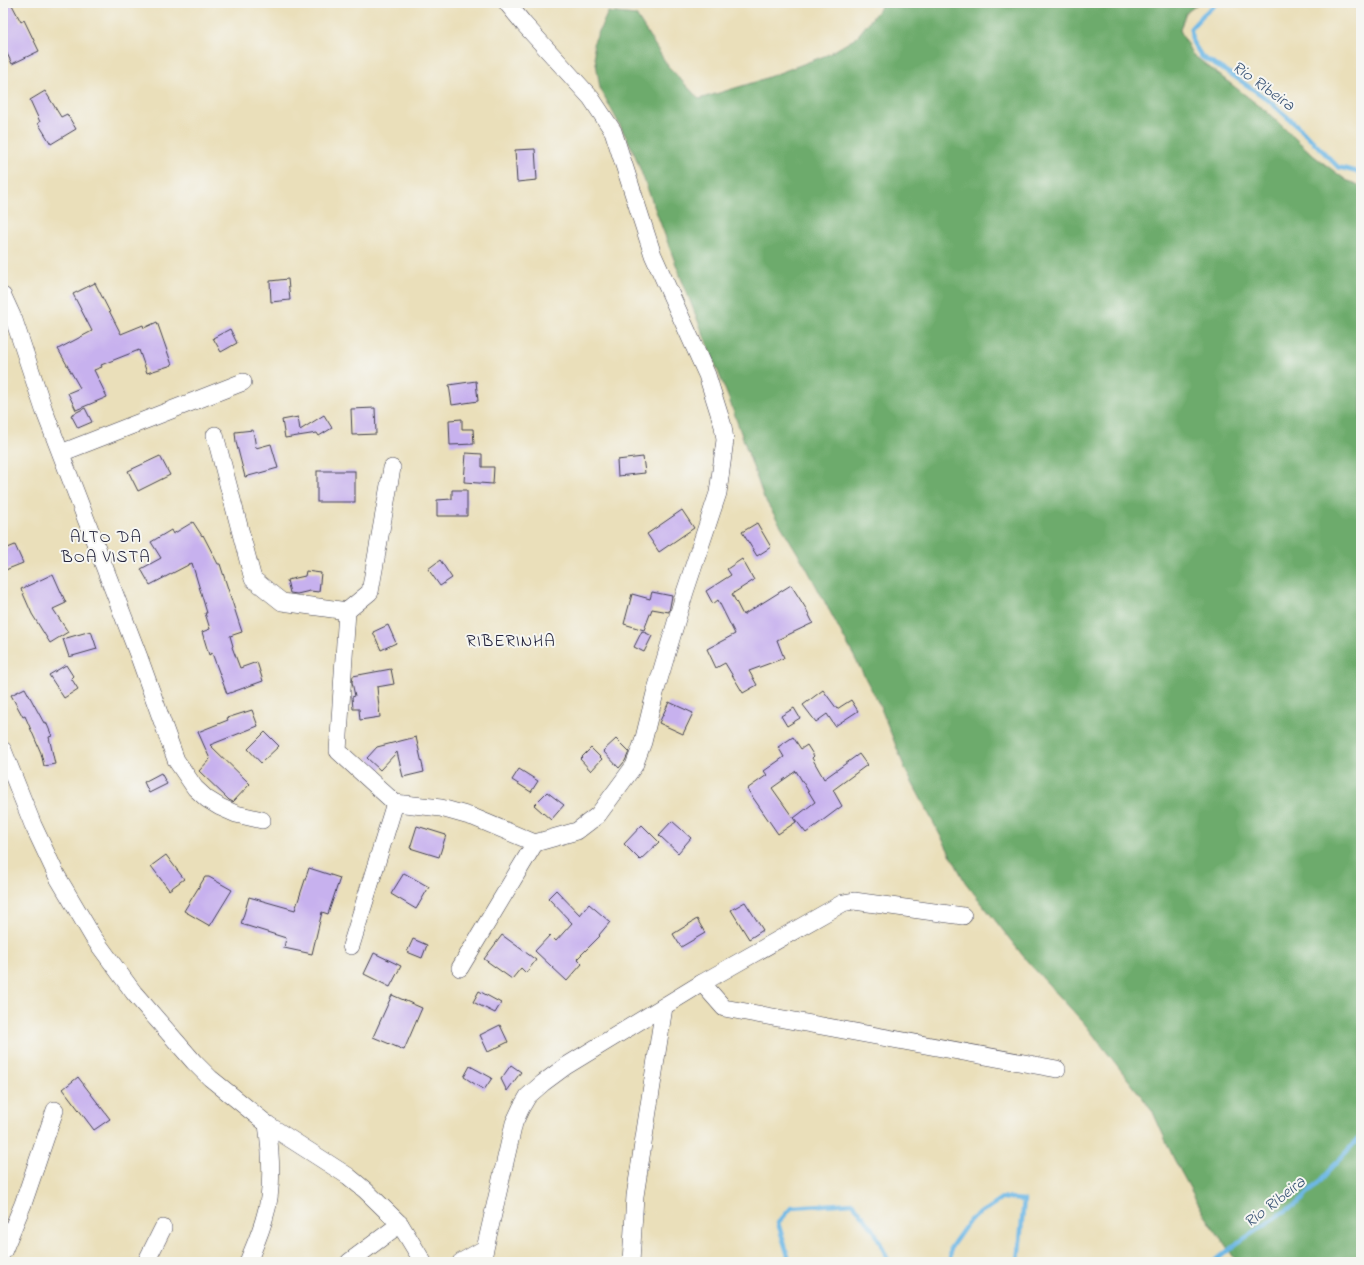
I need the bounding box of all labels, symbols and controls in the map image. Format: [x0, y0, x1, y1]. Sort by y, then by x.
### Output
water label: Rio Ribeira [1227, 55, 1300, 118]
district label: ALTO DA BOA VISTA [60, 525, 151, 570]
district label: RIBERINHA [466, 629, 556, 654]
water label: Rio Ribeira [1239, 1170, 1312, 1234]

